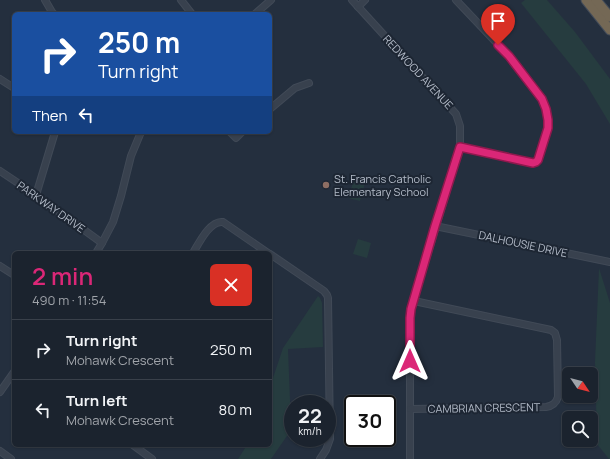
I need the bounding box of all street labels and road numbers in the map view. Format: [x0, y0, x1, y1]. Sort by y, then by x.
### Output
street label: REDWOOD AVENUE [380, 31, 457, 112]
street label: PARKWAY DRIVE [14, 177, 88, 236]
street label: DALHOUSIE DRIVE [477, 227, 569, 260]
street label: CAMBRIAN CRESCENT [428, 399, 541, 416]

